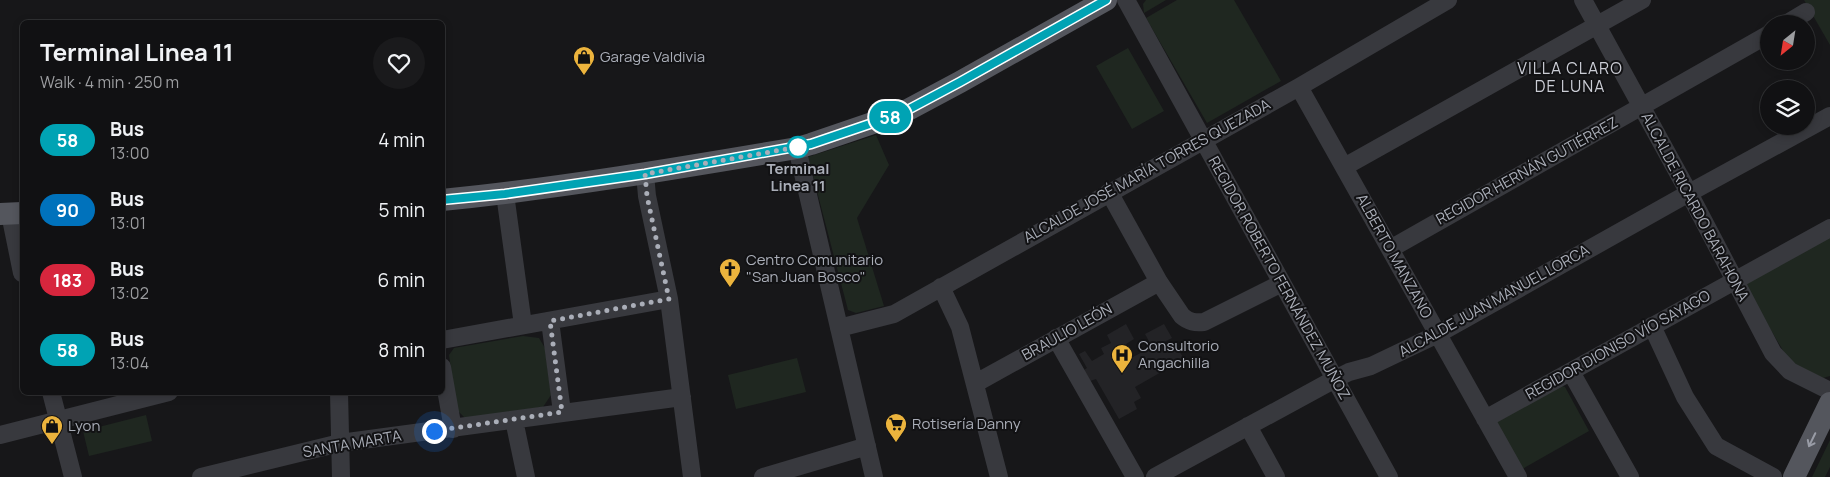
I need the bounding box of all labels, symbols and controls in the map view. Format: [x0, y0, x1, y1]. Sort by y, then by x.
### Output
north arrow [1760, 15, 1815, 70]
map controls [1760, 15, 1815, 135]
text: Terminal Linea 11 [40, 35, 234, 68]
button: heart [373, 37, 425, 89]
shop icon: Garage Valdivia [572, 45, 596, 76]
place label: Garage Valdivia [600, 46, 705, 67]
district label: VILLA CLARO DE LUNA [1517, 57, 1623, 97]
text: Walk · 4 min · 250 m [40, 71, 179, 93]
button: layers [1760, 80, 1815, 135]
street label: ALCALDE JOSÉ MARÍA TORRES QUEZADA [1019, 93, 1275, 248]
line badge: 58 [868, 101, 912, 133]
text: 58 [879, 105, 901, 129]
street label: ALCALDE RICARDO BARAHONA [1637, 109, 1755, 305]
street label: REGIDOR HERNÁN GUTIÉRREZ [1432, 112, 1622, 229]
text: Bus [110, 116, 144, 142]
text: 4 min [378, 127, 425, 153]
text: 58 [57, 128, 78, 152]
marker: Terminal Linea 11 [787, 136, 809, 158]
text: 13:00 [110, 142, 149, 164]
street label: REGIDOR ROBERTO FERNÁNDEZ MUÑOZ [1204, 152, 1355, 403]
place label: Terminal Linea 11 [767, 158, 829, 196]
text: Bus [110, 186, 144, 212]
street label: ALBERTO MANZANO [1351, 190, 1437, 322]
text: 5 min [378, 197, 425, 223]
text: 90 [56, 198, 79, 222]
text: 13:01 [110, 212, 146, 234]
street label: ALCALDE JUAN MANUEL LORCA [1395, 239, 1593, 362]
place label: Centro Comunitario "San Juan Bosco" [746, 249, 883, 287]
text: Bus [110, 256, 144, 282]
church icon: Centro Comunitario "San Juan Bosco" [718, 257, 742, 288]
text: 6 min [378, 267, 425, 293]
text: 183 [53, 268, 82, 292]
text: 13:02 [110, 282, 149, 304]
street label: REGIDOR DIONISO VÍO SAYAGO [1521, 285, 1714, 404]
street label: BRAULIO LEÓN [1018, 298, 1116, 365]
text: Bus [110, 326, 144, 352]
place label: Consultorio Angachilla [1138, 335, 1219, 373]
text: 8 min [378, 337, 425, 363]
text: 58 [57, 338, 78, 362]
hospital icon: Consultorio Angachilla [1110, 343, 1134, 374]
text: 13:04 [110, 352, 149, 374]
supermarket icon: Rotisería Danny [884, 412, 908, 443]
place label: Rotisería Danny [912, 413, 1021, 434]
shop icon: Lyon [40, 414, 64, 445]
place label: Lyon [68, 415, 100, 436]
your location [422, 419, 447, 444]
street label: SANTA MARTA [301, 424, 403, 463]
one-way arrow [1807, 432, 1816, 447]

